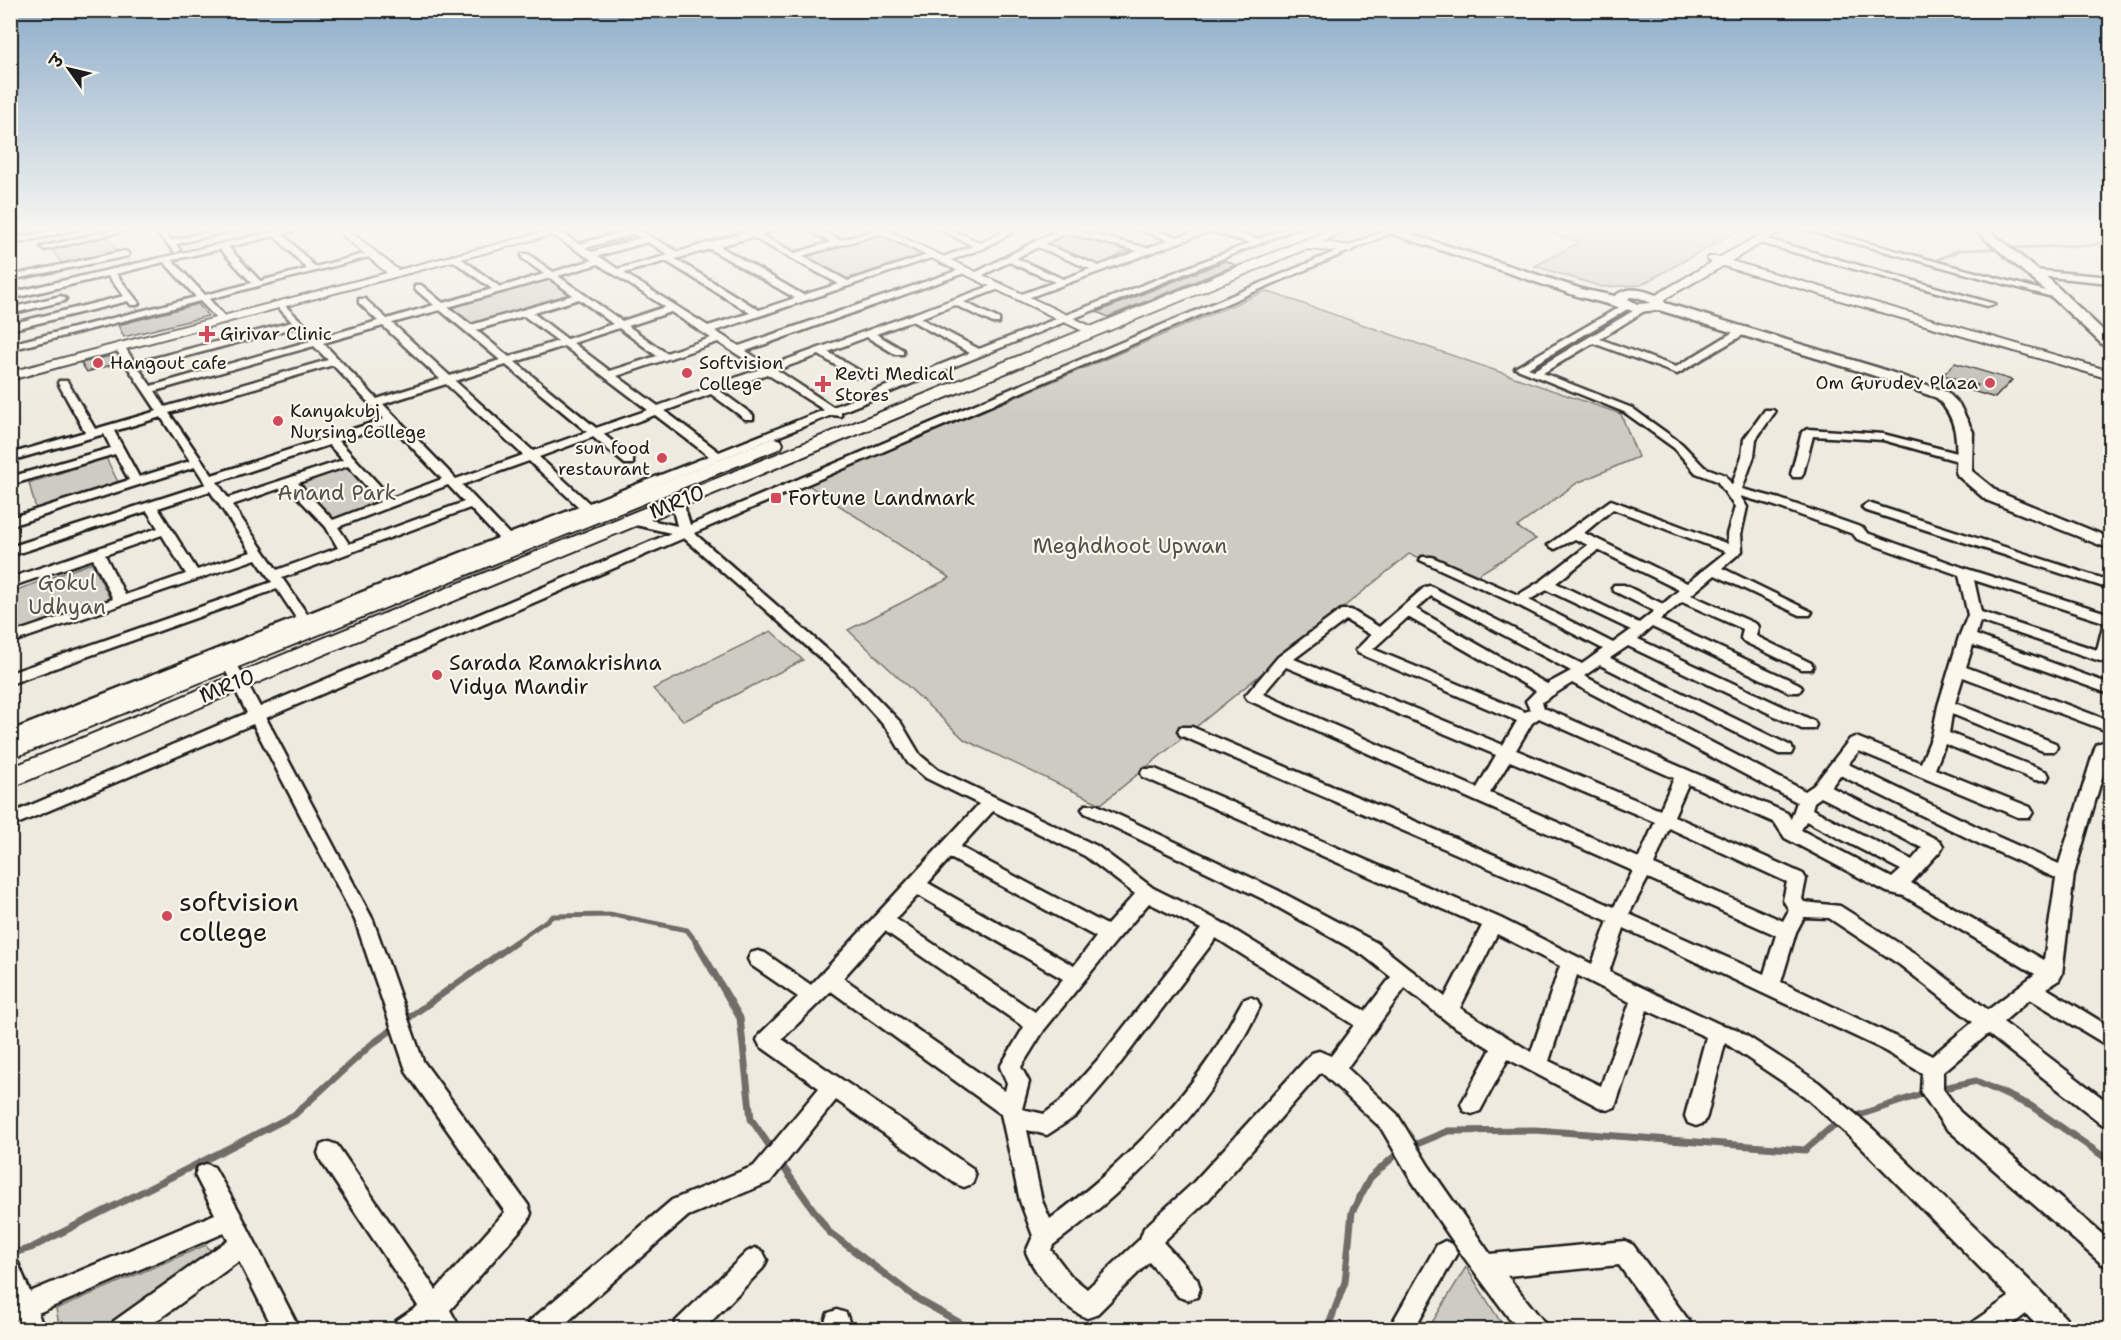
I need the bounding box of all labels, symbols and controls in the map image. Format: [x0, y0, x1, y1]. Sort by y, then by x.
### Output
north arrow [39, 39, 99, 99]
text: उ [44, 49, 69, 73]
place label: Girivar Clinic [220, 322, 332, 346]
marker: Girivar Clinic [198, 325, 216, 343]
place label: Hangout cafe [110, 351, 227, 375]
place label: Softvision College [699, 351, 783, 396]
marker: Hangout cafe [91, 356, 105, 370]
place label: Revti Medical Stores [835, 362, 954, 407]
marker: Softvision College [680, 366, 694, 380]
place label: Om Gurudev Plaza [1816, 371, 1978, 395]
marker: Om Gurudev Plaza [1983, 376, 1997, 390]
marker: Revti Medical Stores [816, 377, 830, 391]
place label: Kanyakubj Nursing College [290, 399, 426, 444]
marker: Kanyakubj Nursing College [271, 414, 285, 428]
place label: sun food restaurant [558, 436, 650, 481]
marker: sun food restaurant [655, 451, 669, 465]
street label: MR10 [645, 478, 709, 526]
park label: Anand Park [277, 479, 397, 507]
place label: Fortune Landmark [788, 484, 976, 512]
marker: Fortune Landmark [769, 491, 783, 505]
park label: Meghdhoot Upwan [1033, 532, 1227, 560]
park label: Gokul Udhyan [28, 569, 106, 621]
place label: Sarada Ramakrishna Vidya Mandir [449, 649, 661, 701]
street label: MR10 [195, 662, 259, 710]
marker: Sarada Ramakrishna Vidya Mandir [430, 668, 444, 682]
place label: softvision college [179, 884, 299, 949]
marker: softvision college [160, 909, 174, 923]

